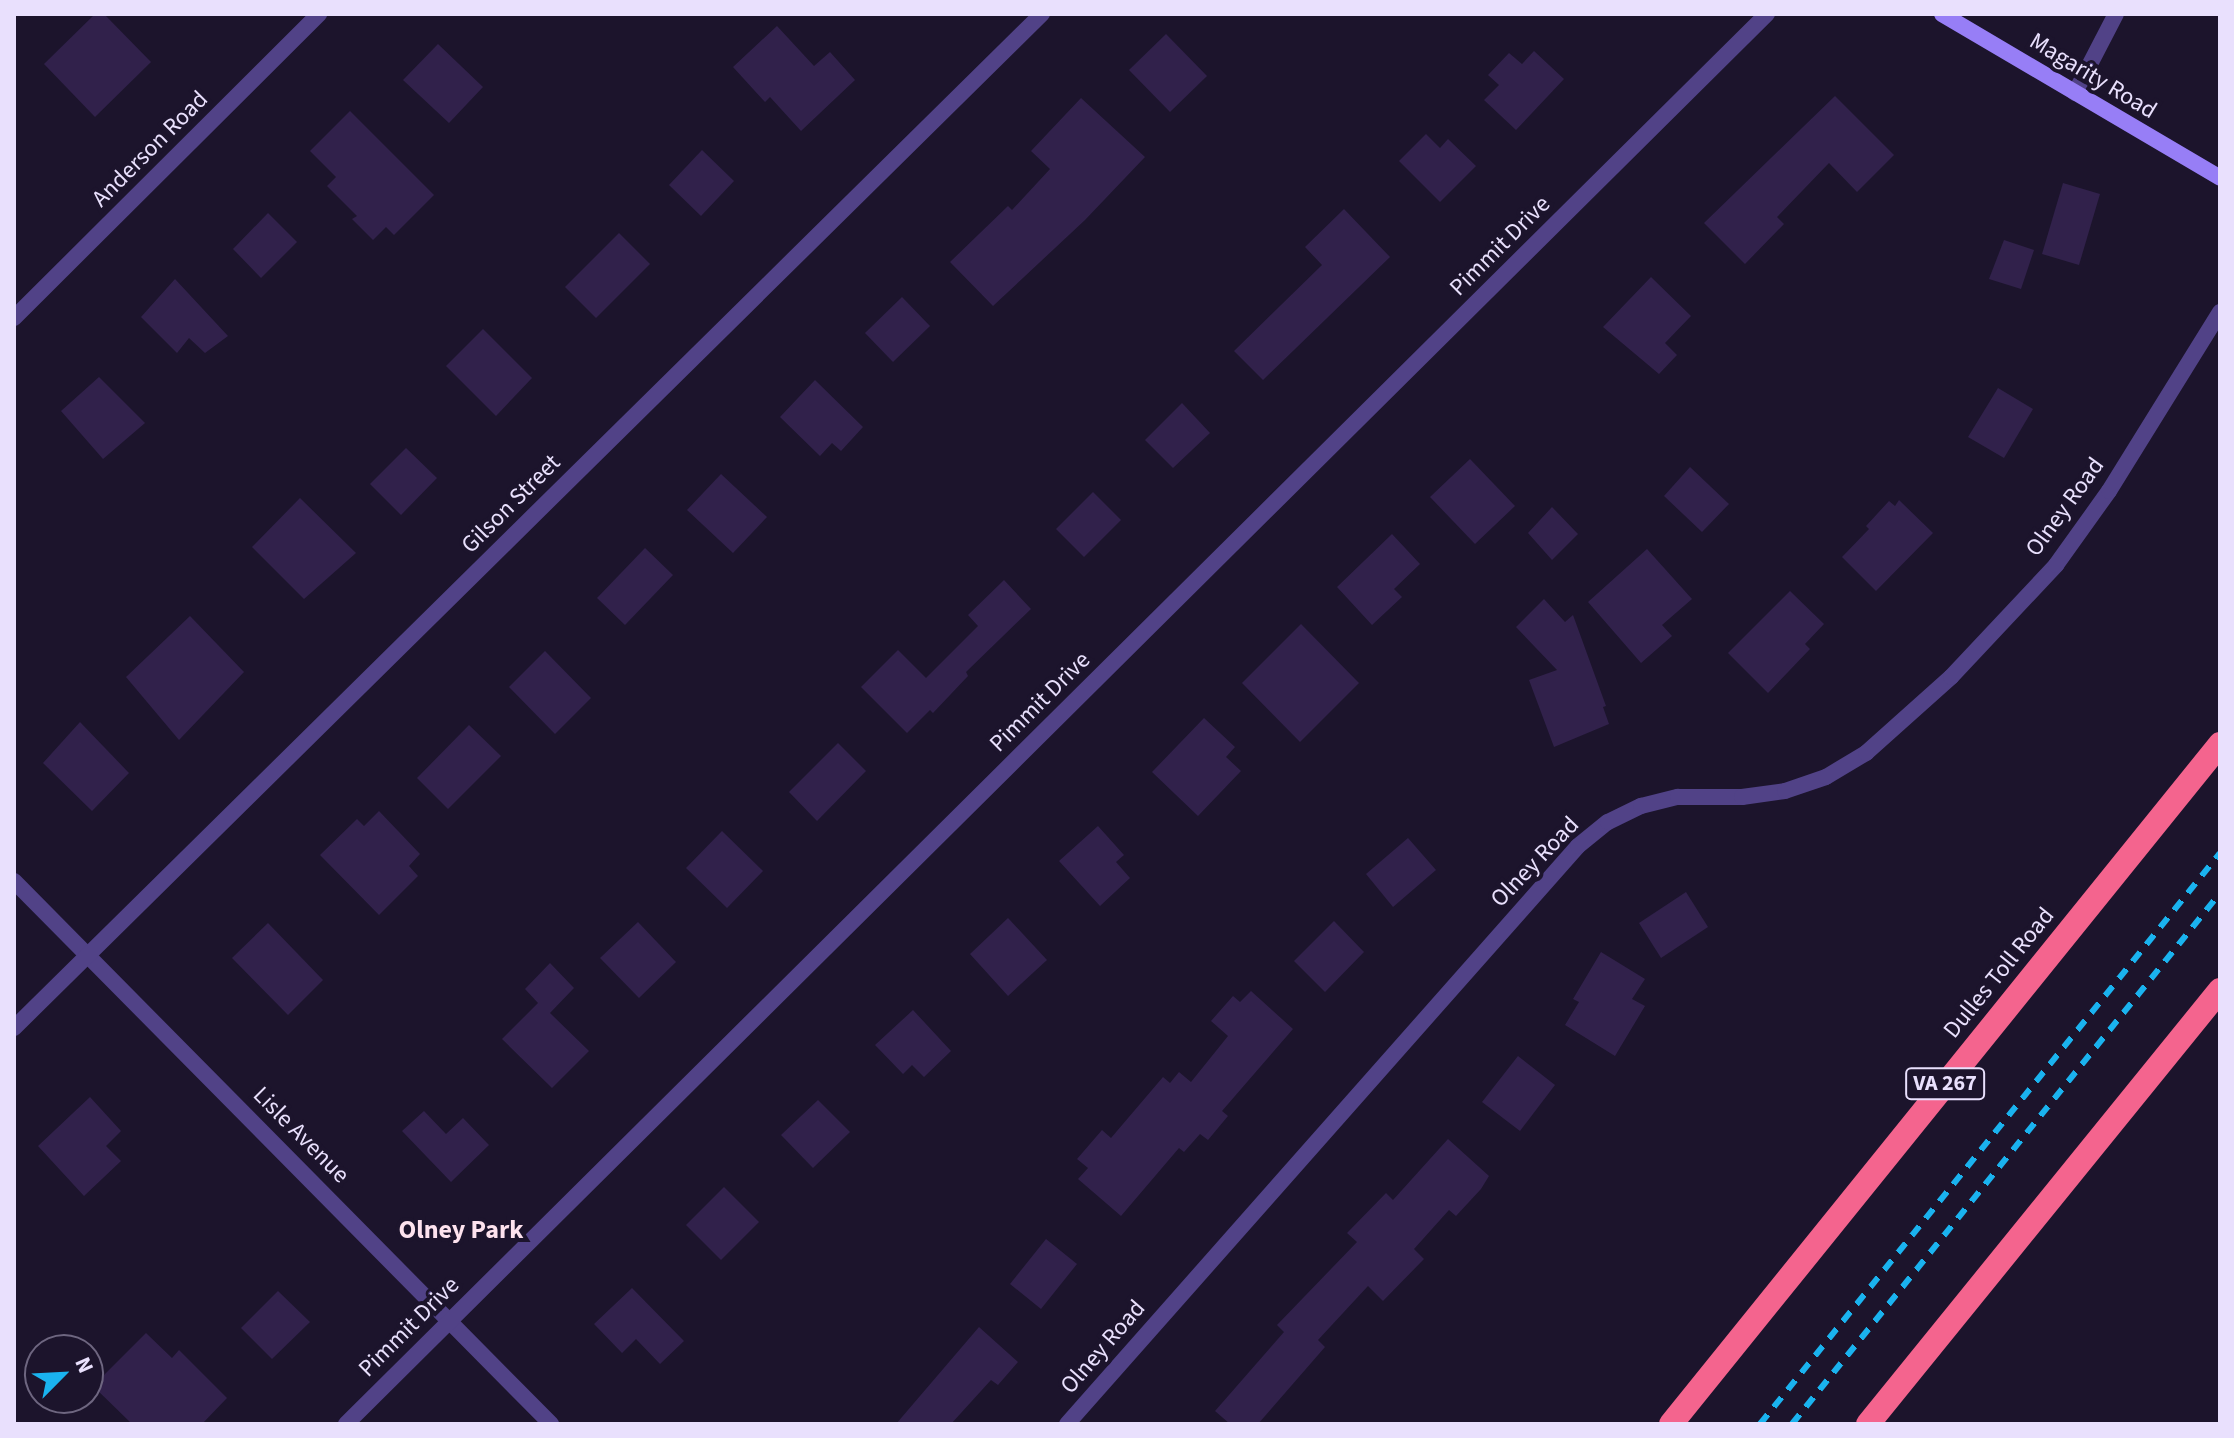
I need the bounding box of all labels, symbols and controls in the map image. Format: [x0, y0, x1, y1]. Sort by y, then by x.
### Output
street label: Magarity Road [2024, 27, 2162, 125]
street label: Anderson Road [86, 85, 214, 213]
street label: Pimmit Drive [1444, 190, 1556, 302]
street label: Gilson Street [456, 449, 566, 559]
street label: Olney Road [2020, 452, 2110, 562]
street label: Pimmit Drive [984, 646, 1096, 758]
street label: Olney Road [1485, 811, 1585, 913]
street label: Dulles Toll Road [1938, 902, 2060, 1044]
road number: VA 267 [1905, 1066, 1985, 1102]
street label: Lisle Avenue [247, 1081, 355, 1189]
district label: Olney Park [398, 1214, 524, 1246]
street label: Pimmit Drive [353, 1271, 465, 1383]
street label: Olney Road [1054, 1294, 1152, 1400]
north arrow [24, 1334, 104, 1414]
text: N [67, 1352, 102, 1378]

